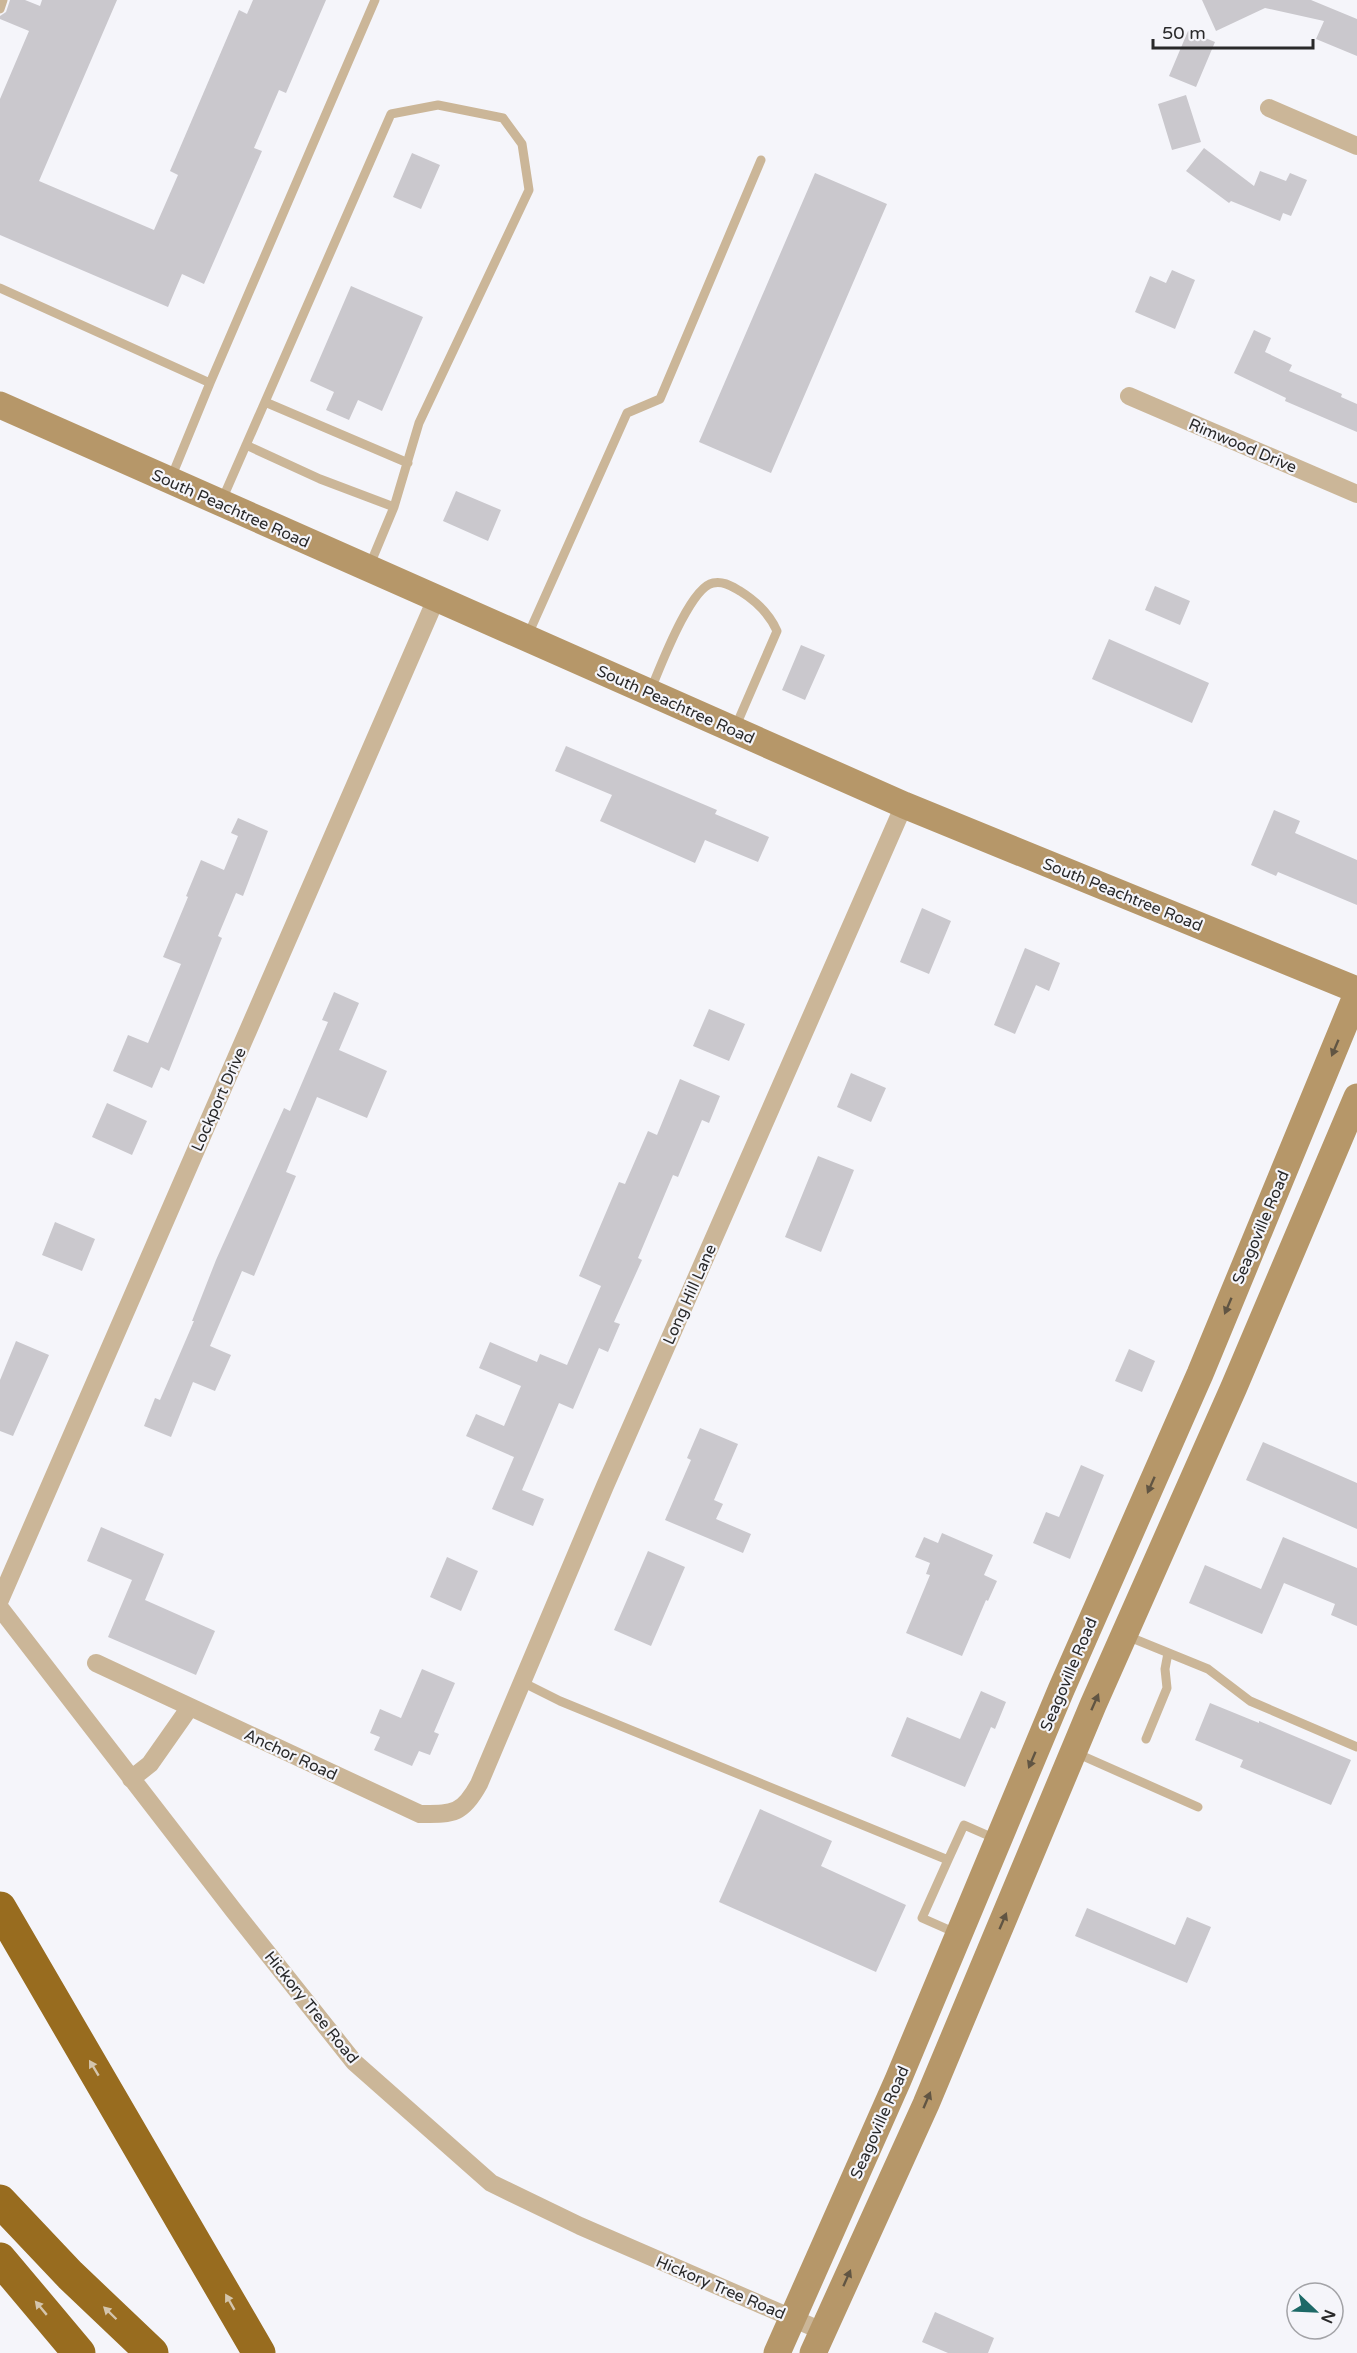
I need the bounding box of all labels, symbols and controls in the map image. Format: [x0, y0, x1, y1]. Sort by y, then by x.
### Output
scale bar [1153, 12, 1314, 50]
text: 50 m [1162, 22, 1206, 44]
street label: Rimwood Drive [1185, 414, 1300, 478]
street label: South Peachtree Road [149, 465, 313, 553]
street label: South Peachtree Road [594, 661, 758, 749]
street label: South Peachtree Road [1040, 854, 1205, 936]
one-way arrow [1330, 1039, 1339, 1057]
street label: Lockport Drive [187, 1044, 251, 1155]
street label: Seagoville Road [1228, 1168, 1294, 1287]
street label: Long Hill Lane [659, 1241, 721, 1348]
one-way arrow [1223, 1297, 1233, 1315]
one-way arrow [1146, 1476, 1156, 1494]
street label: Seagoville Road [1036, 1615, 1102, 1734]
one-way arrow [1091, 1693, 1100, 1711]
street label: Anchor Road [241, 1725, 340, 1785]
one-way arrow [1026, 1751, 1036, 1769]
one-way arrow [998, 1911, 1008, 1929]
street label: Hickory Tree Road [260, 1947, 363, 2068]
one-way arrow [89, 2060, 100, 2076]
street label: Seagoville Road [846, 2063, 914, 2182]
one-way arrow [922, 2091, 932, 2109]
street label: Hickory Tree Road [653, 2252, 788, 2324]
one-way arrow [842, 2269, 851, 2286]
north arrow [1285, 2281, 1345, 2341]
one-way arrow [225, 2294, 236, 2310]
one-way arrow [35, 2300, 48, 2316]
one-way arrow [102, 2306, 117, 2320]
text: N [1316, 2307, 1340, 2326]

